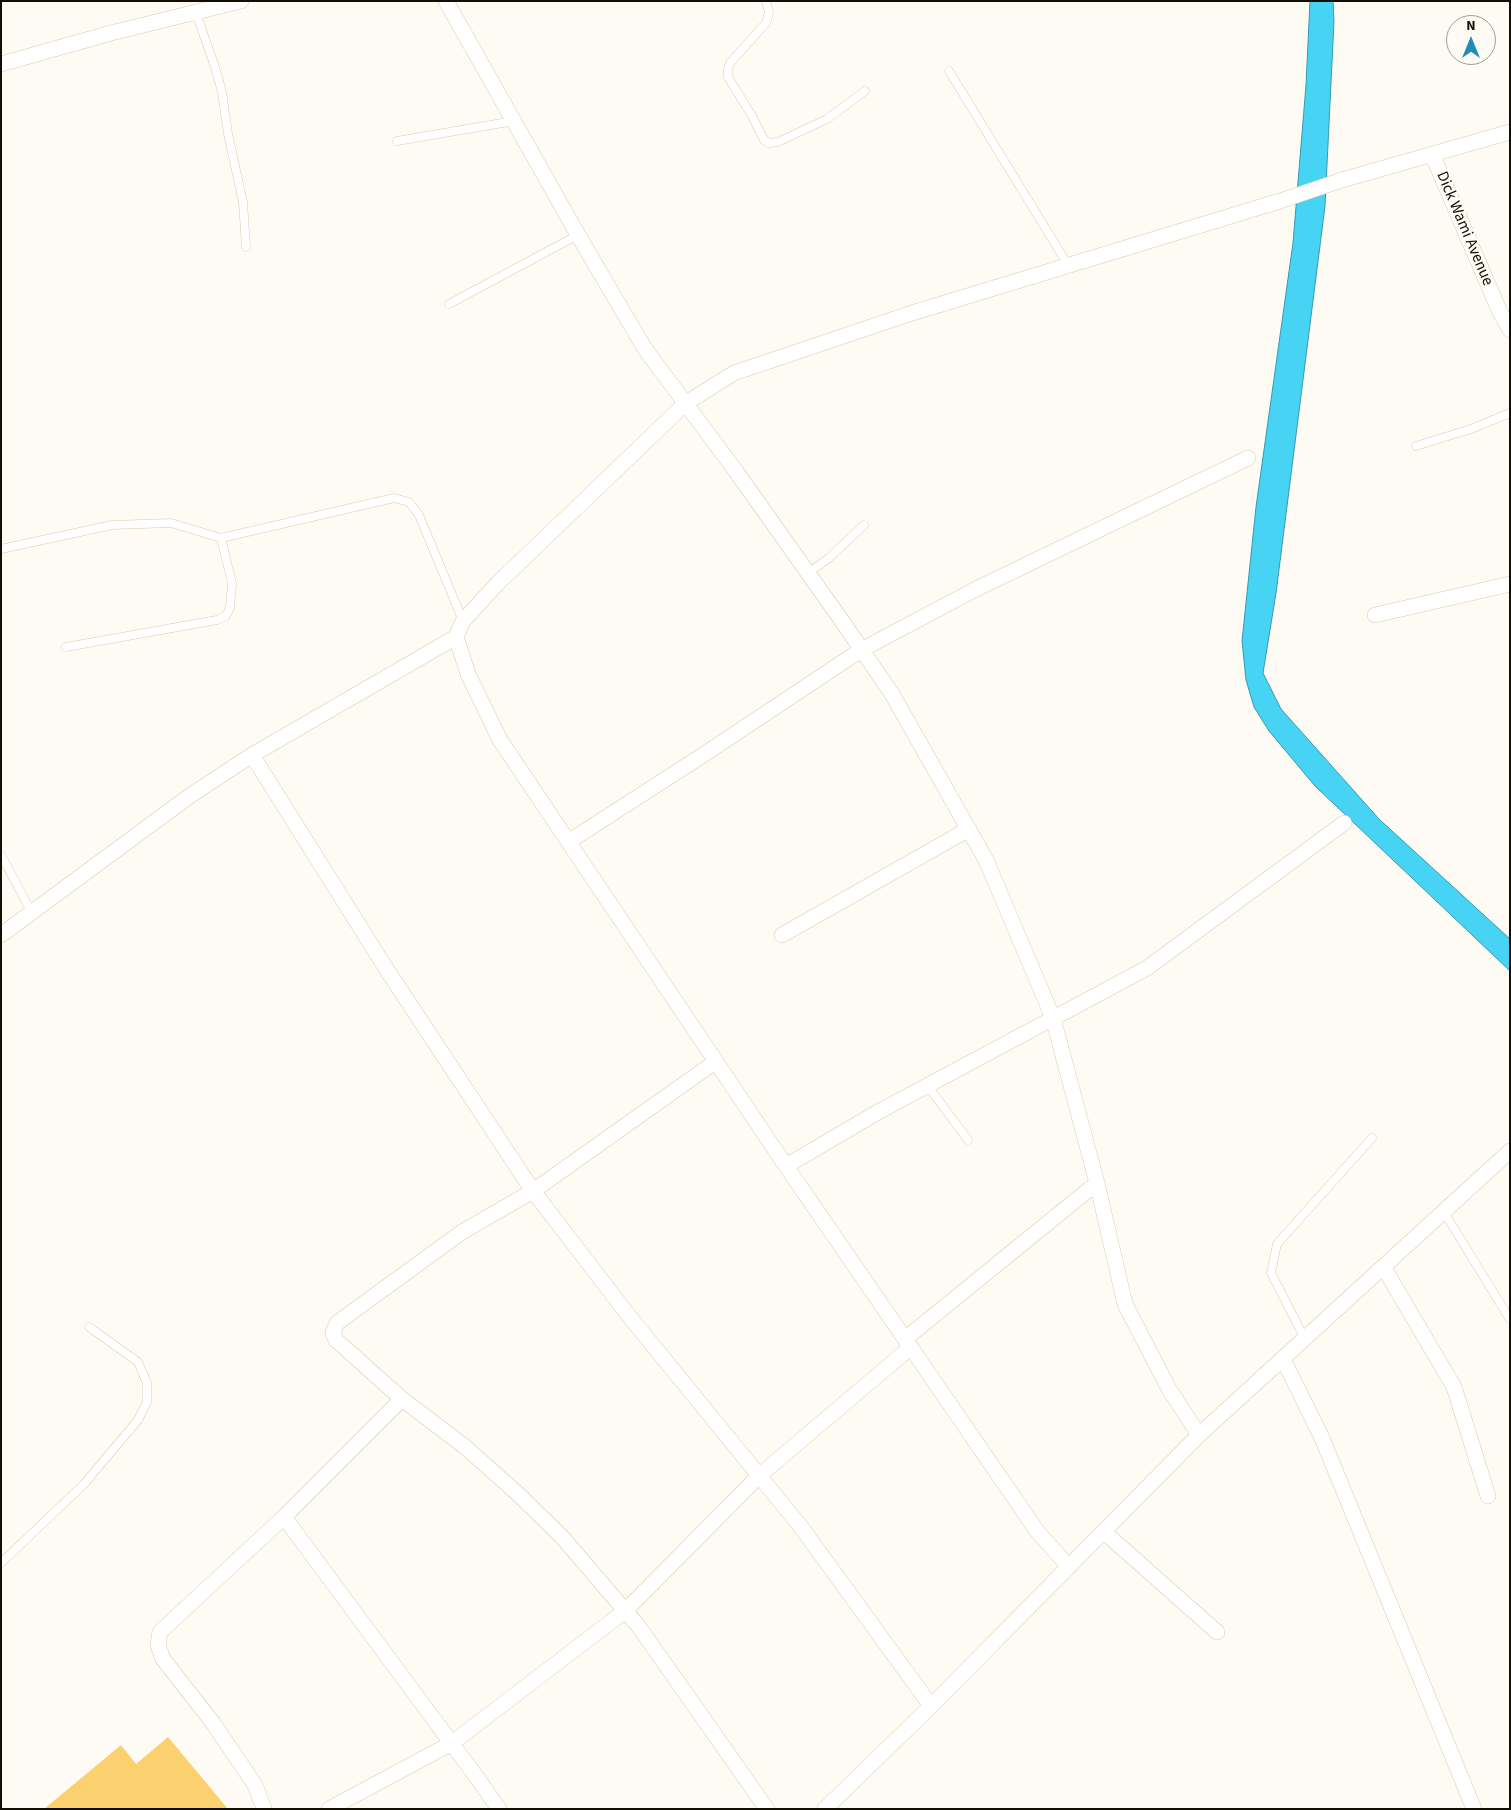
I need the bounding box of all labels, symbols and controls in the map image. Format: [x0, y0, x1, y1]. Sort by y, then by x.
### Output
north arrow [1446, 15, 1496, 65]
text: N [1466, 16, 1476, 36]
street label: Dick Wami Avenue [1431, 169, 1497, 289]

